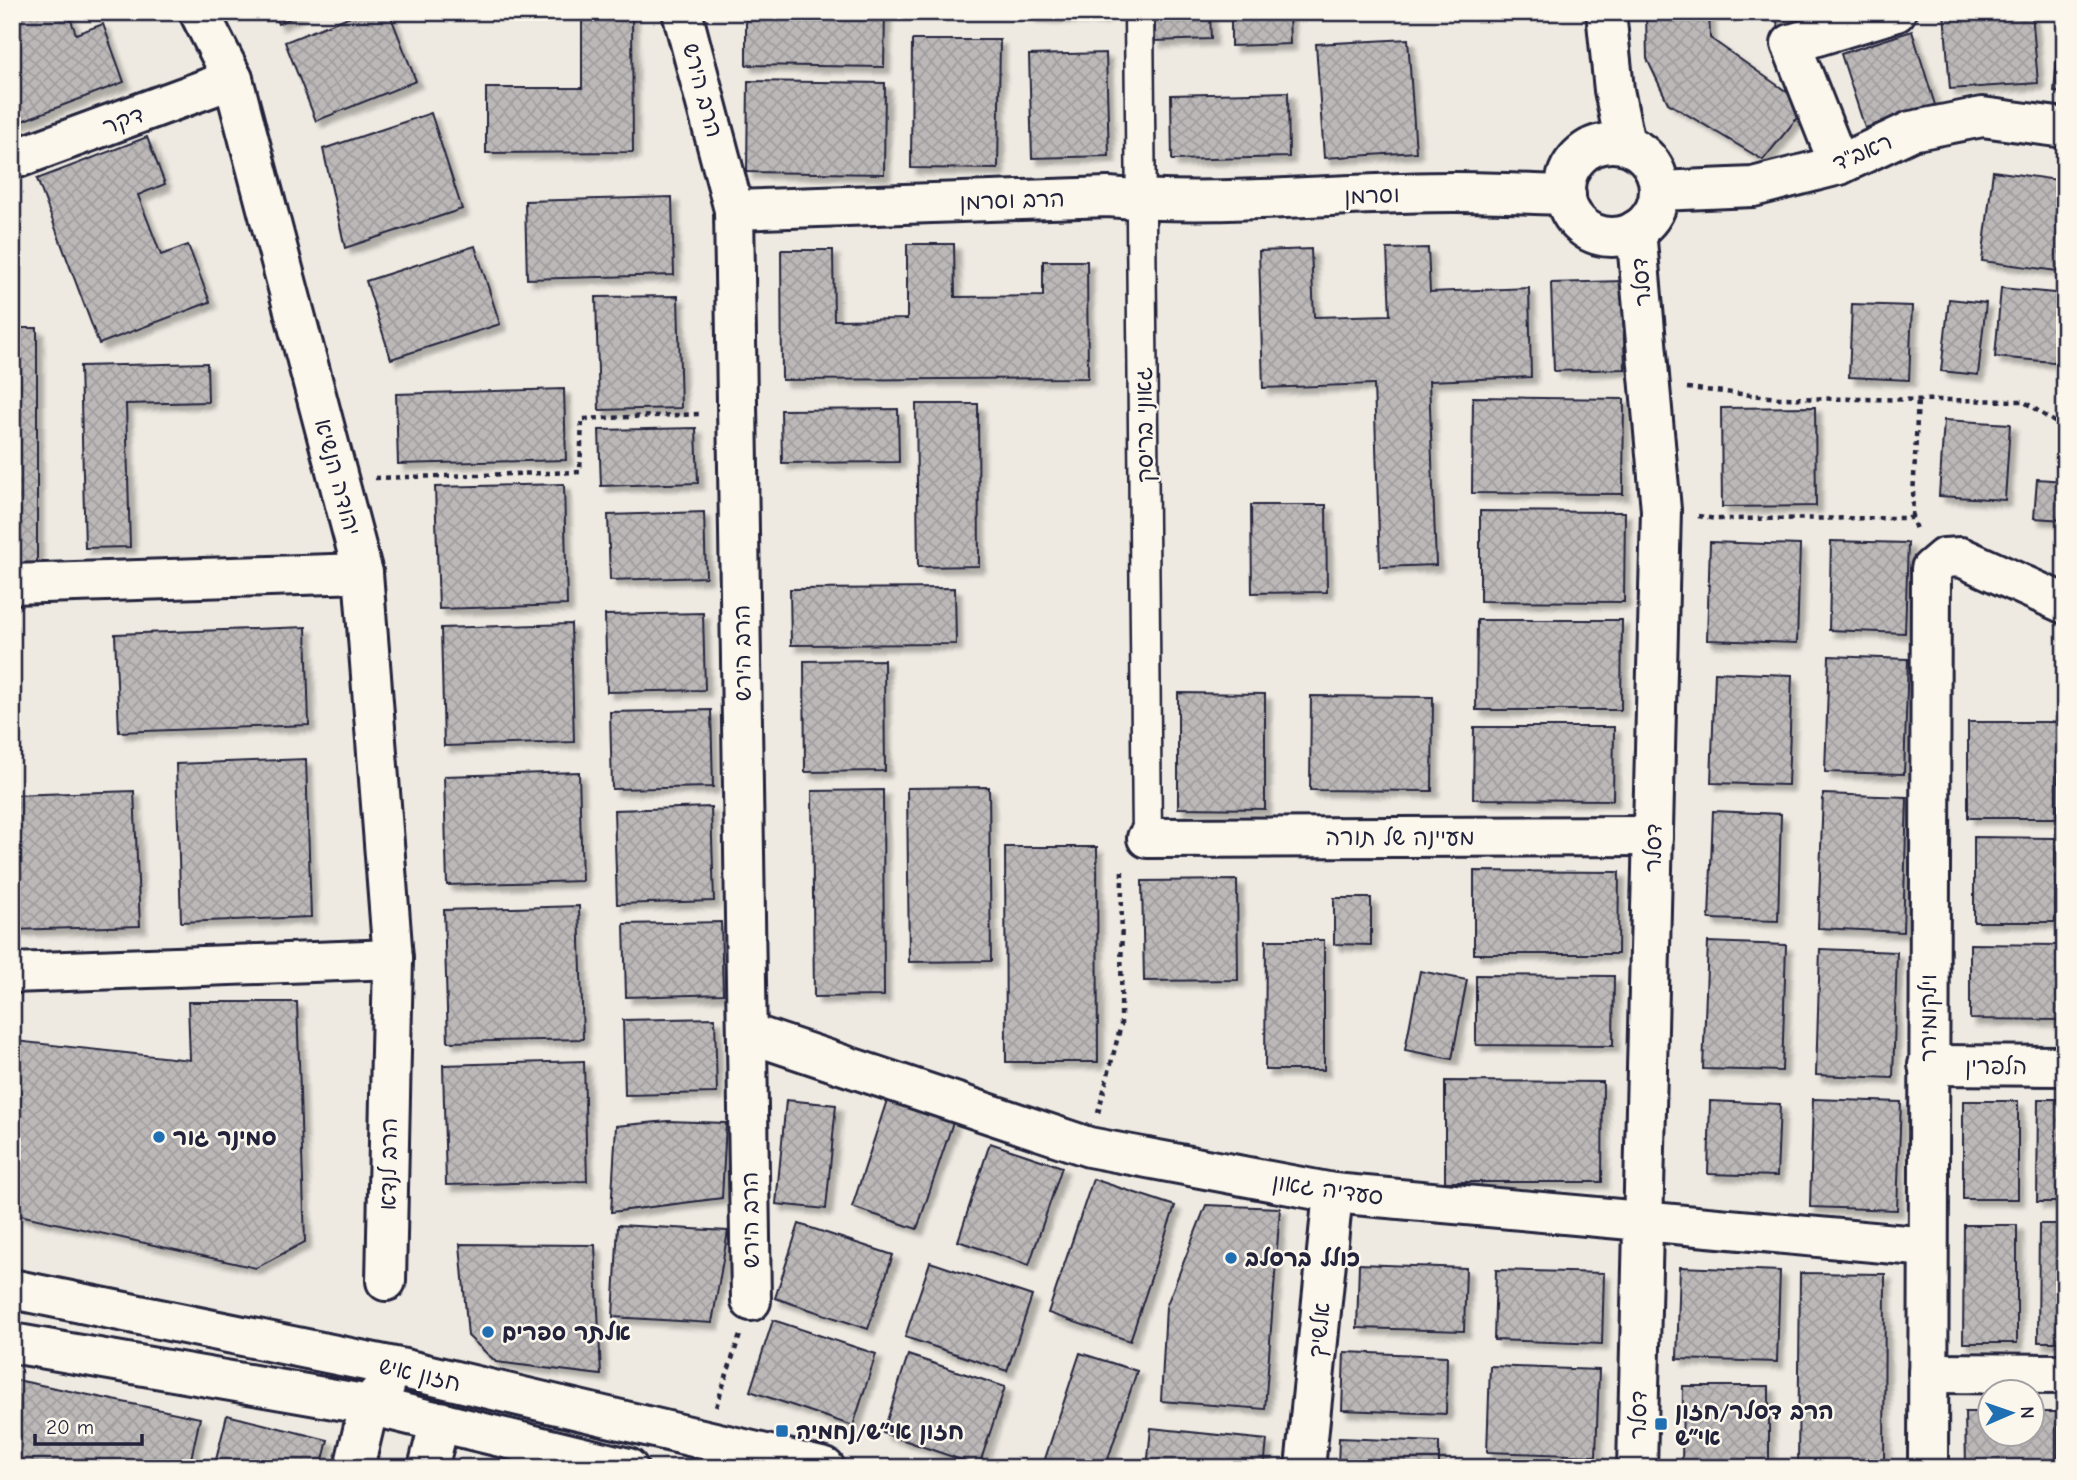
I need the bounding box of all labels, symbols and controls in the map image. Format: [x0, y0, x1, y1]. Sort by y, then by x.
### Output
street label: הרב הירש [677, 40, 728, 140]
street label: דקר [99, 101, 147, 140]
street label: ראב"ד [1828, 128, 1896, 177]
street label: וסרמן [1344, 181, 1400, 211]
street label: הרב וסרמן [959, 185, 1065, 217]
street label: דסלר [1626, 256, 1657, 308]
street label: גאוני בריסק [1130, 367, 1160, 483]
street label: יהודה הנשיא [309, 416, 366, 538]
street label: הרב הירש [728, 604, 757, 702]
street label: דסלר [1640, 823, 1667, 873]
street label: מעיינה של תורה [1325, 824, 1475, 851]
street label: וילקומירר [1915, 974, 1943, 1062]
street label: הלפרין [1965, 1053, 2027, 1081]
street label: הרב לנדא [374, 1117, 403, 1211]
place label: סמינר גור [173, 1124, 277, 1151]
marker: סמינר גור [151, 1129, 167, 1145]
street label: סעדיה גאון [1271, 1168, 1385, 1212]
street label: הרב הירש [736, 1171, 765, 1269]
place label: כולל ברסלב [1245, 1245, 1360, 1272]
marker: כולל ברסלב [1223, 1250, 1239, 1266]
street label: אלשיך [1303, 1301, 1337, 1359]
place label: אלתר ספרים [502, 1319, 631, 1346]
marker: אלתר ספרים [480, 1324, 496, 1340]
street label: חזון איש [376, 1352, 463, 1397]
north arrow [1976, 1378, 2046, 1448]
street label: דסלר [1625, 1390, 1652, 1440]
place label: הרב דסלר/חזון אי״ש [1675, 1398, 1834, 1451]
scale bar [35, 1403, 142, 1447]
text: N [2016, 1406, 2038, 1419]
text: 20 m [46, 1415, 94, 1439]
marker: הרב דסלר/חזון אי״ש [1653, 1416, 1669, 1432]
place label: חזון אי״ש/נחמיה [796, 1418, 964, 1445]
marker: חזון אי״ש/נחמיה [774, 1423, 790, 1439]

